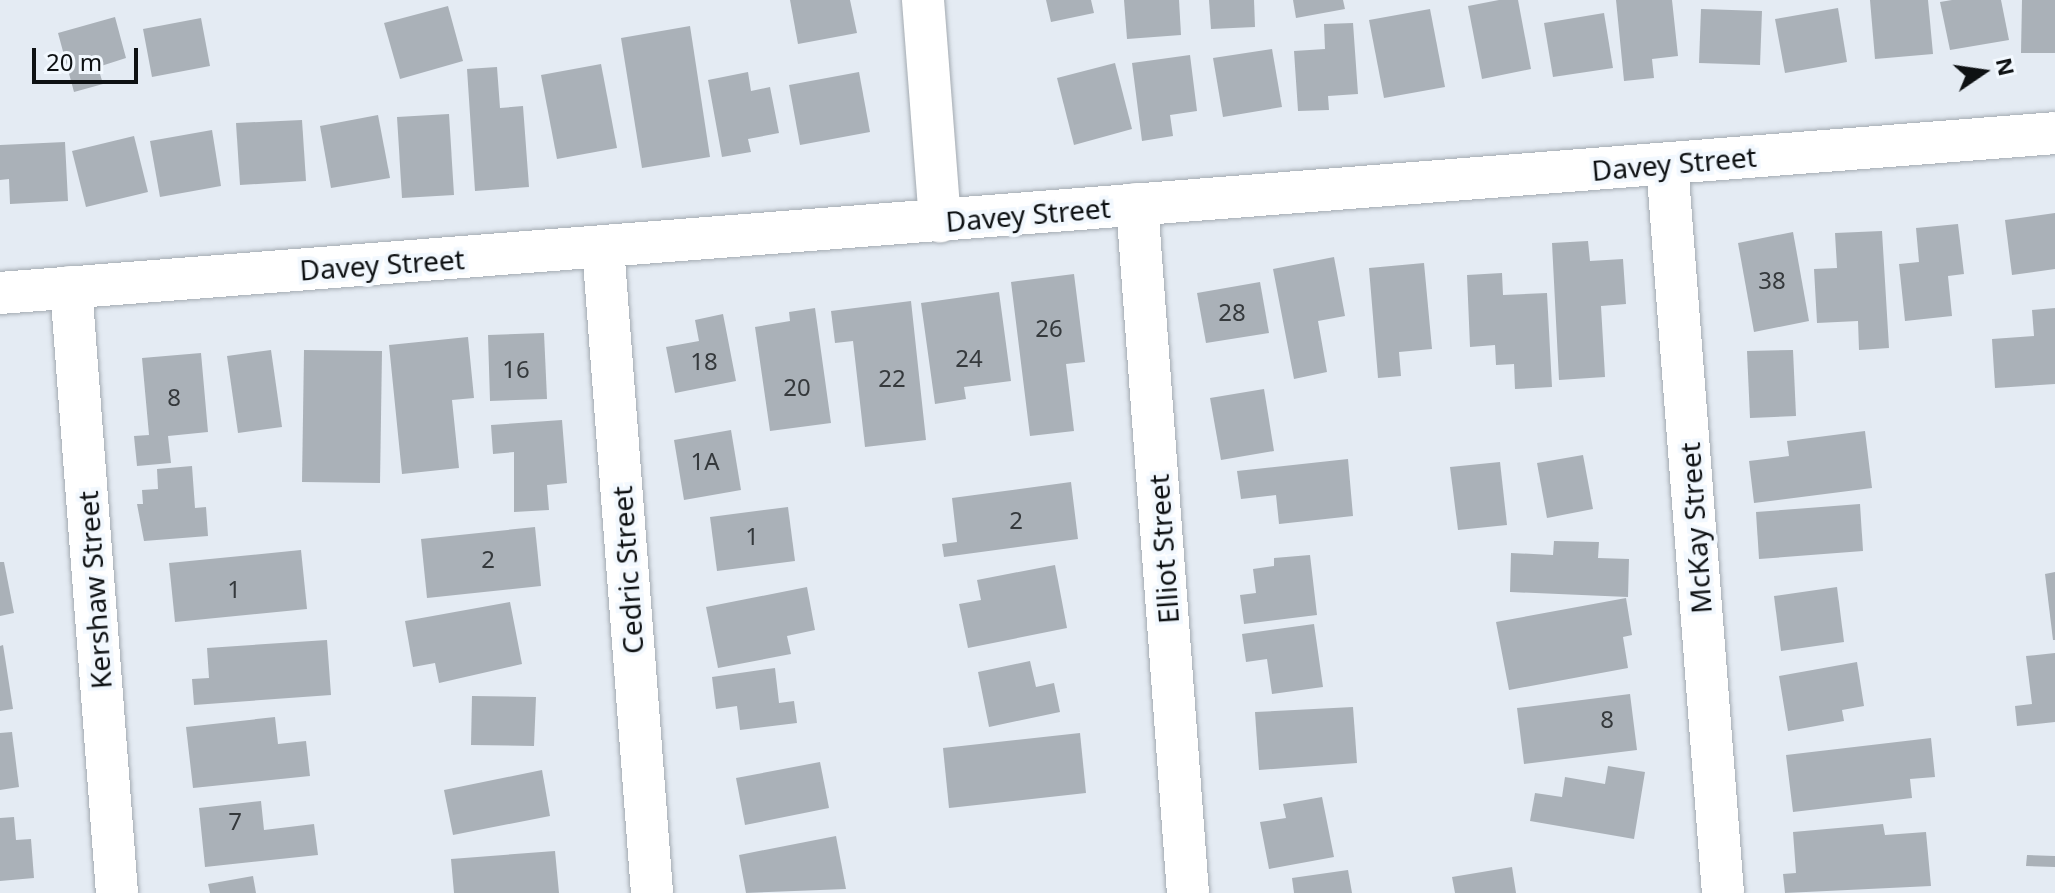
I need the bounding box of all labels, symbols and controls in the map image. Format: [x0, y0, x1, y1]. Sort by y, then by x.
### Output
scale bar [36, 32, 142, 82]
north arrow [1943, 32, 2023, 112]
text: 20 m [46, 45, 102, 78]
text: N [1990, 55, 2023, 79]
street label: Davey Street [1590, 139, 1758, 187]
street label: Davey Street [944, 190, 1112, 238]
street label: Davey Street [298, 241, 466, 287]
house number: 38 [1758, 266, 1786, 294]
house number: 28 [1218, 298, 1246, 326]
house number: 26 [1035, 314, 1063, 342]
house number: 24 [955, 344, 983, 372]
house number: 18 [690, 347, 718, 375]
house number: 16 [502, 355, 530, 383]
house number: 22 [878, 364, 906, 392]
house number: 20 [783, 373, 811, 401]
house number: 8 [167, 383, 181, 411]
street label: McKay Street [1672, 441, 1718, 615]
house number: 1A [690, 447, 720, 475]
street label: Elliot Street [1141, 473, 1185, 625]
street label: Cedric Street [604, 485, 650, 655]
street label: Kershaw Street [70, 490, 118, 690]
house number: 2 [1009, 506, 1023, 534]
house number: 1 [745, 522, 759, 550]
house number: 2 [481, 545, 495, 573]
house number: 1 [227, 575, 241, 603]
house number: 8 [1600, 705, 1614, 733]
house number: 7 [228, 807, 242, 835]

